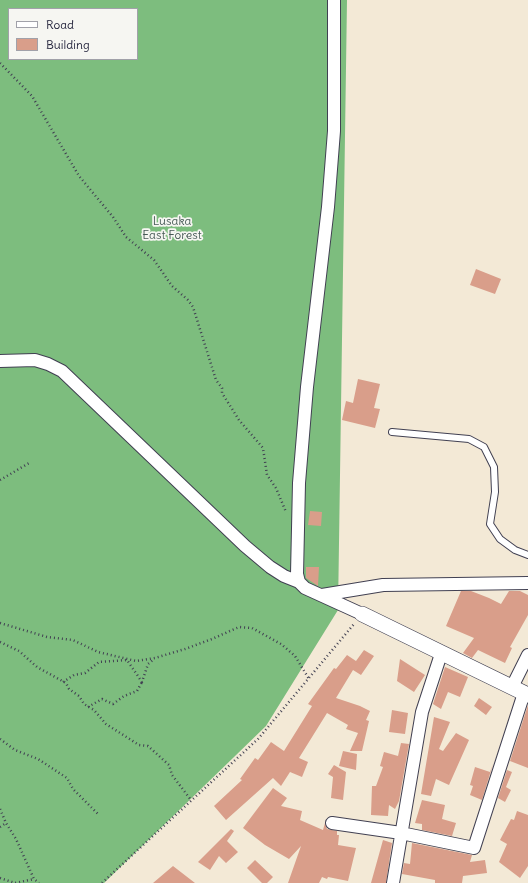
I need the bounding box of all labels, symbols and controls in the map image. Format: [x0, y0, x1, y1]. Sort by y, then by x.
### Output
legend [8, 8, 138, 60]
text: Road [46, 17, 74, 32]
text: Building [46, 37, 90, 52]
park label: Lusaka East Forest [142, 215, 202, 243]

